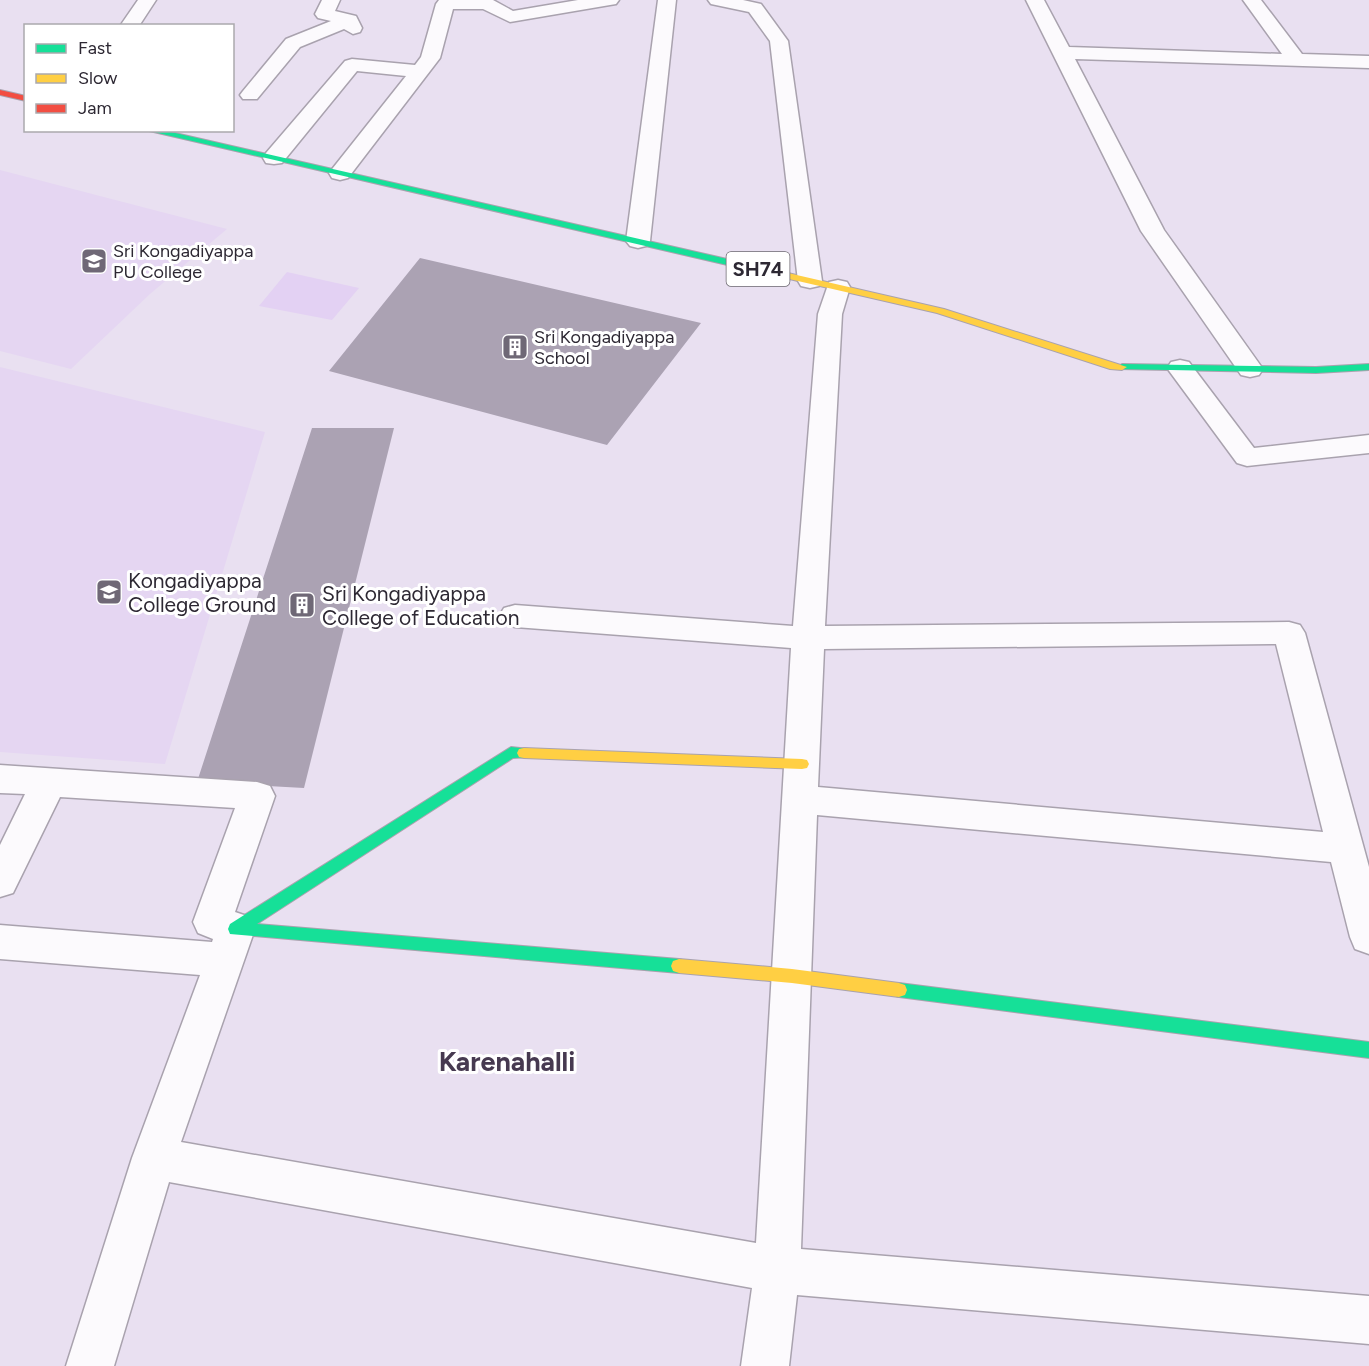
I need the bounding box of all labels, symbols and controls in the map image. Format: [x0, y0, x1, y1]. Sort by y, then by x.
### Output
legend [24, 24, 234, 132]
text: Fast [78, 37, 112, 59]
text: Slow [78, 67, 117, 89]
text: Jam [78, 97, 112, 119]
place label: Sri Kongadiyappa PU College [113, 240, 253, 283]
school or university icon: Sri Kongadiyappa PU College [79, 246, 109, 276]
road number: SH74 [726, 252, 789, 286]
place label: Sri Kongadiyappa School [534, 326, 674, 369]
building icon: Sri Kongadiyappa School [500, 332, 530, 362]
place label: Kongadiyappa College Ground [128, 568, 276, 617]
school or university icon: Kongadiyappa College Ground [94, 577, 124, 607]
place label: Sri Kongadiyappa College of Education [322, 581, 519, 630]
building icon: Sri Kongadiyappa College of Education [287, 590, 317, 620]
district label: Karenahalli [439, 1045, 575, 1078]

